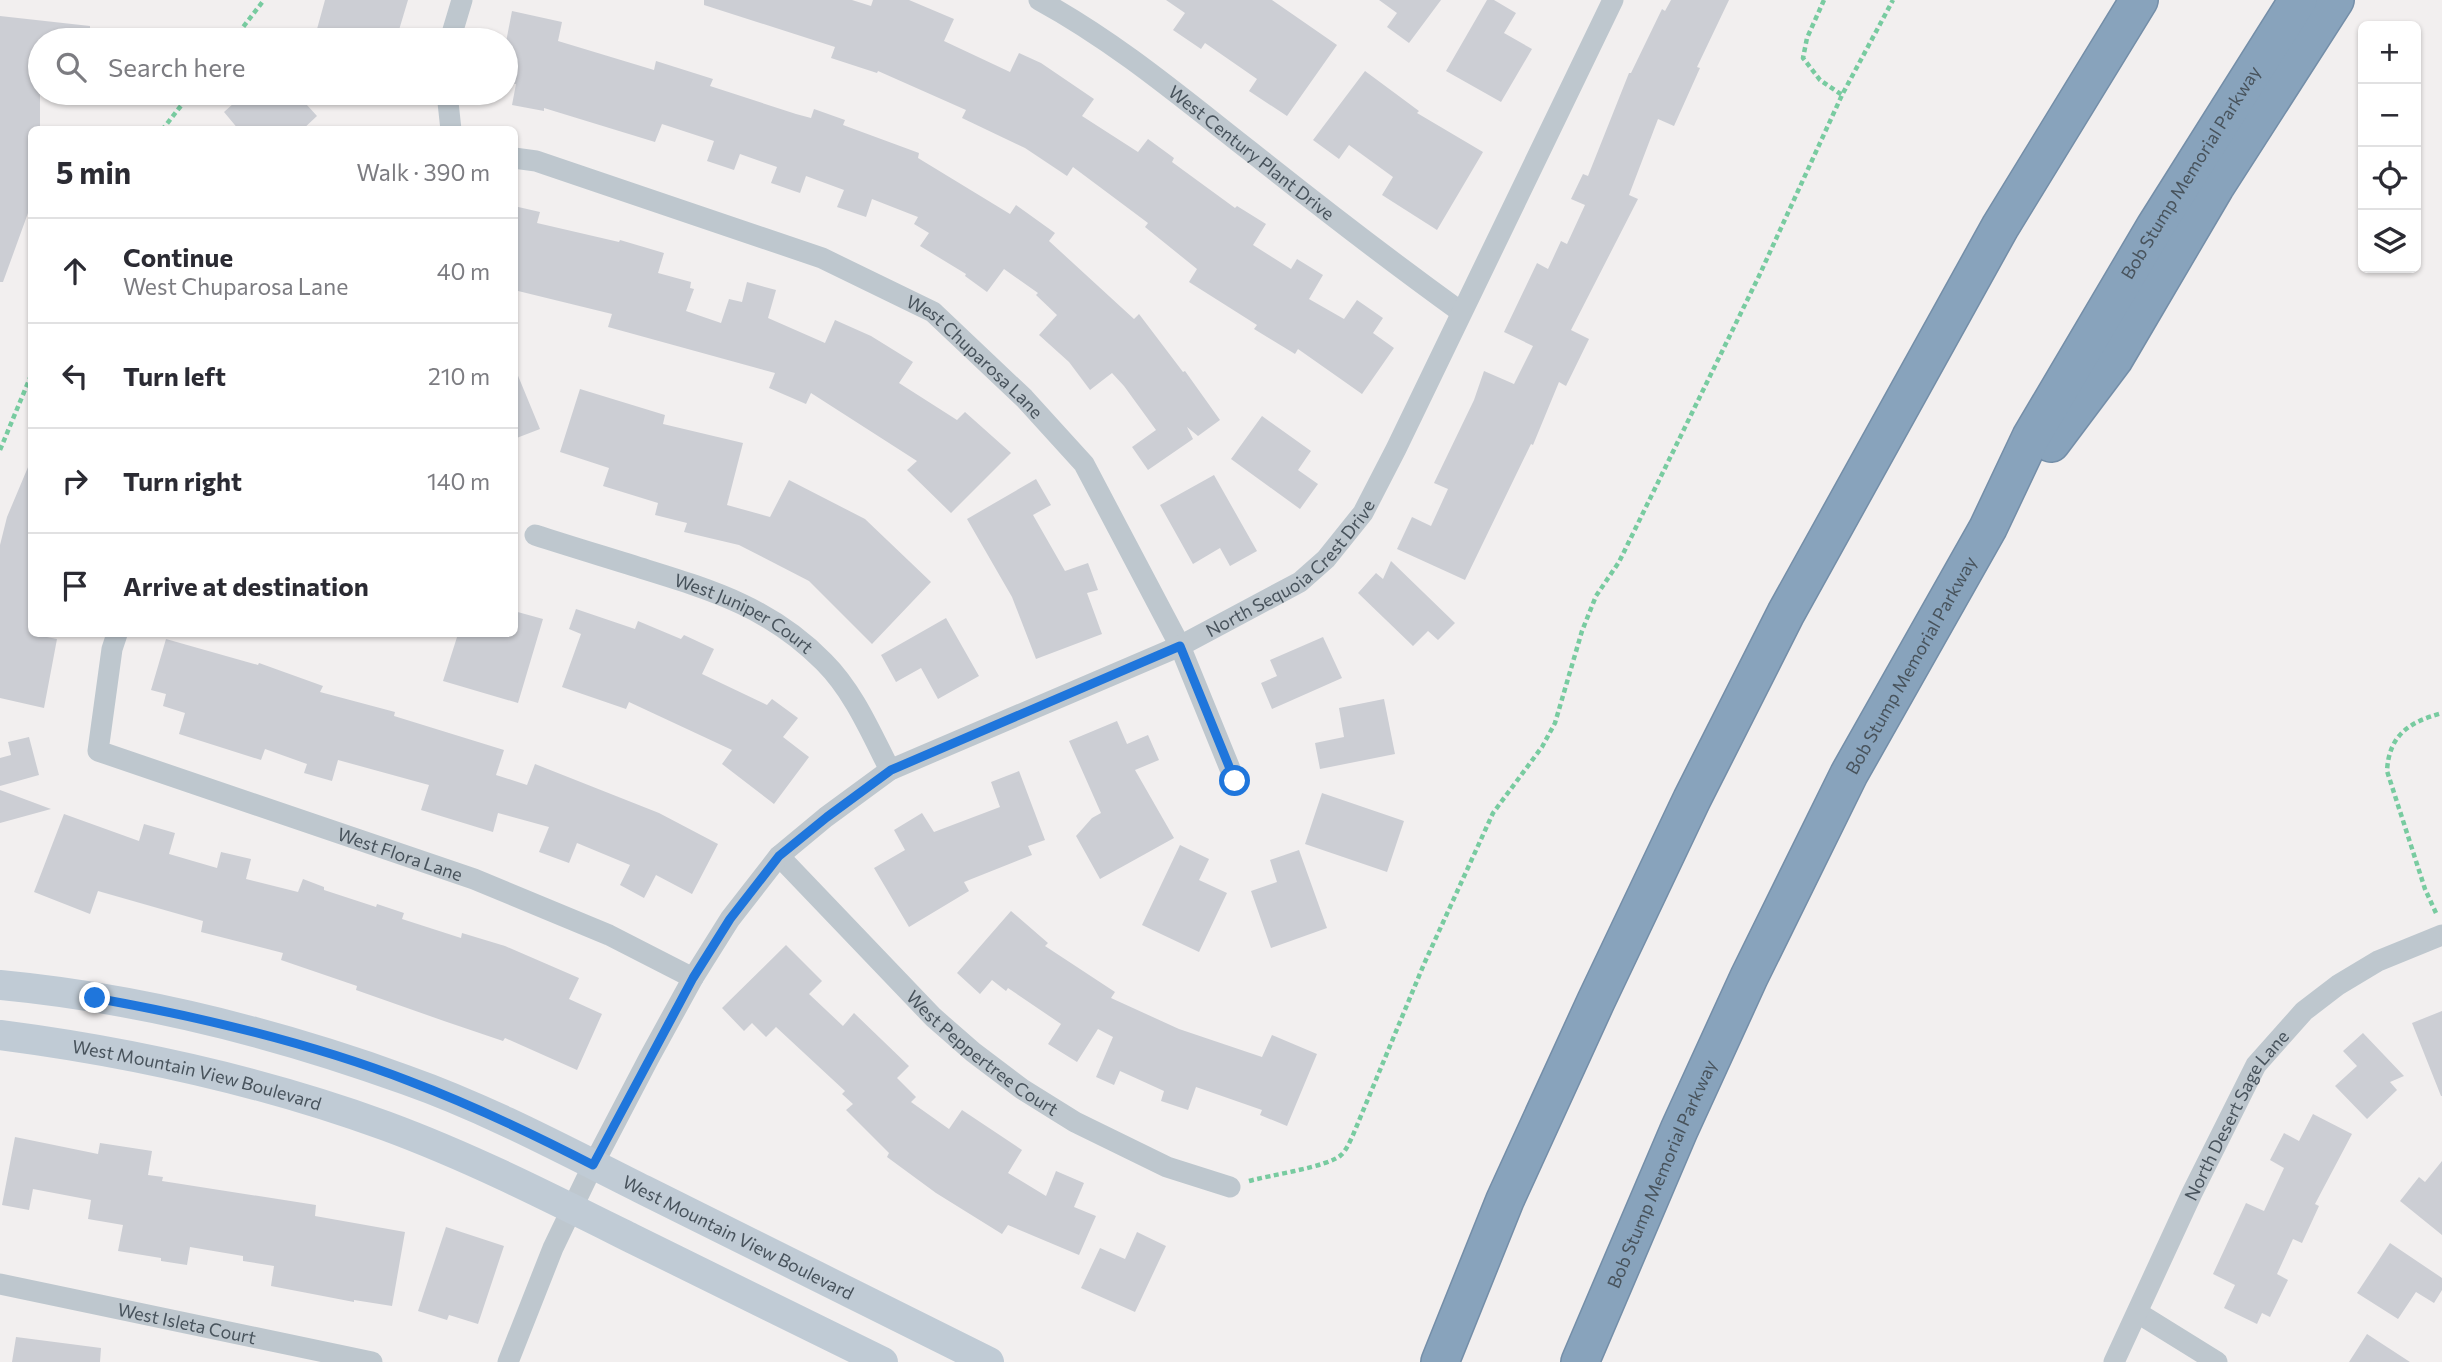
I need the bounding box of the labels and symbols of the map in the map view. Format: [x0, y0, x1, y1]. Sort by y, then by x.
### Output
street label: Bob Stump Memorial Parkway [2116, 61, 2265, 283]
street label: West Century Plant Drive [1164, 80, 1339, 224]
street label: West Chuparosa Lane [903, 290, 1048, 423]
street label: North Sequoia Crest Drive [1202, 496, 1379, 641]
street label: Bob Stump Memorial Parkway [1840, 552, 1981, 778]
street label: West Juniper Court [672, 568, 818, 658]
route start [1219, 765, 1250, 796]
street label: West Flora Lane [335, 822, 466, 885]
route end [79, 982, 110, 1013]
street label: West Peppertree Court [902, 985, 1063, 1120]
street label: North Desert Sage Lane [2179, 1025, 2293, 1204]
street label: West Mountain View Boulevard [71, 1035, 324, 1115]
street label: Bob Stump Memorial Parkway [1602, 1056, 1721, 1291]
street label: West Mountain View Boulevard [619, 1170, 858, 1304]
street label: West Isleta Court [116, 1298, 258, 1348]

